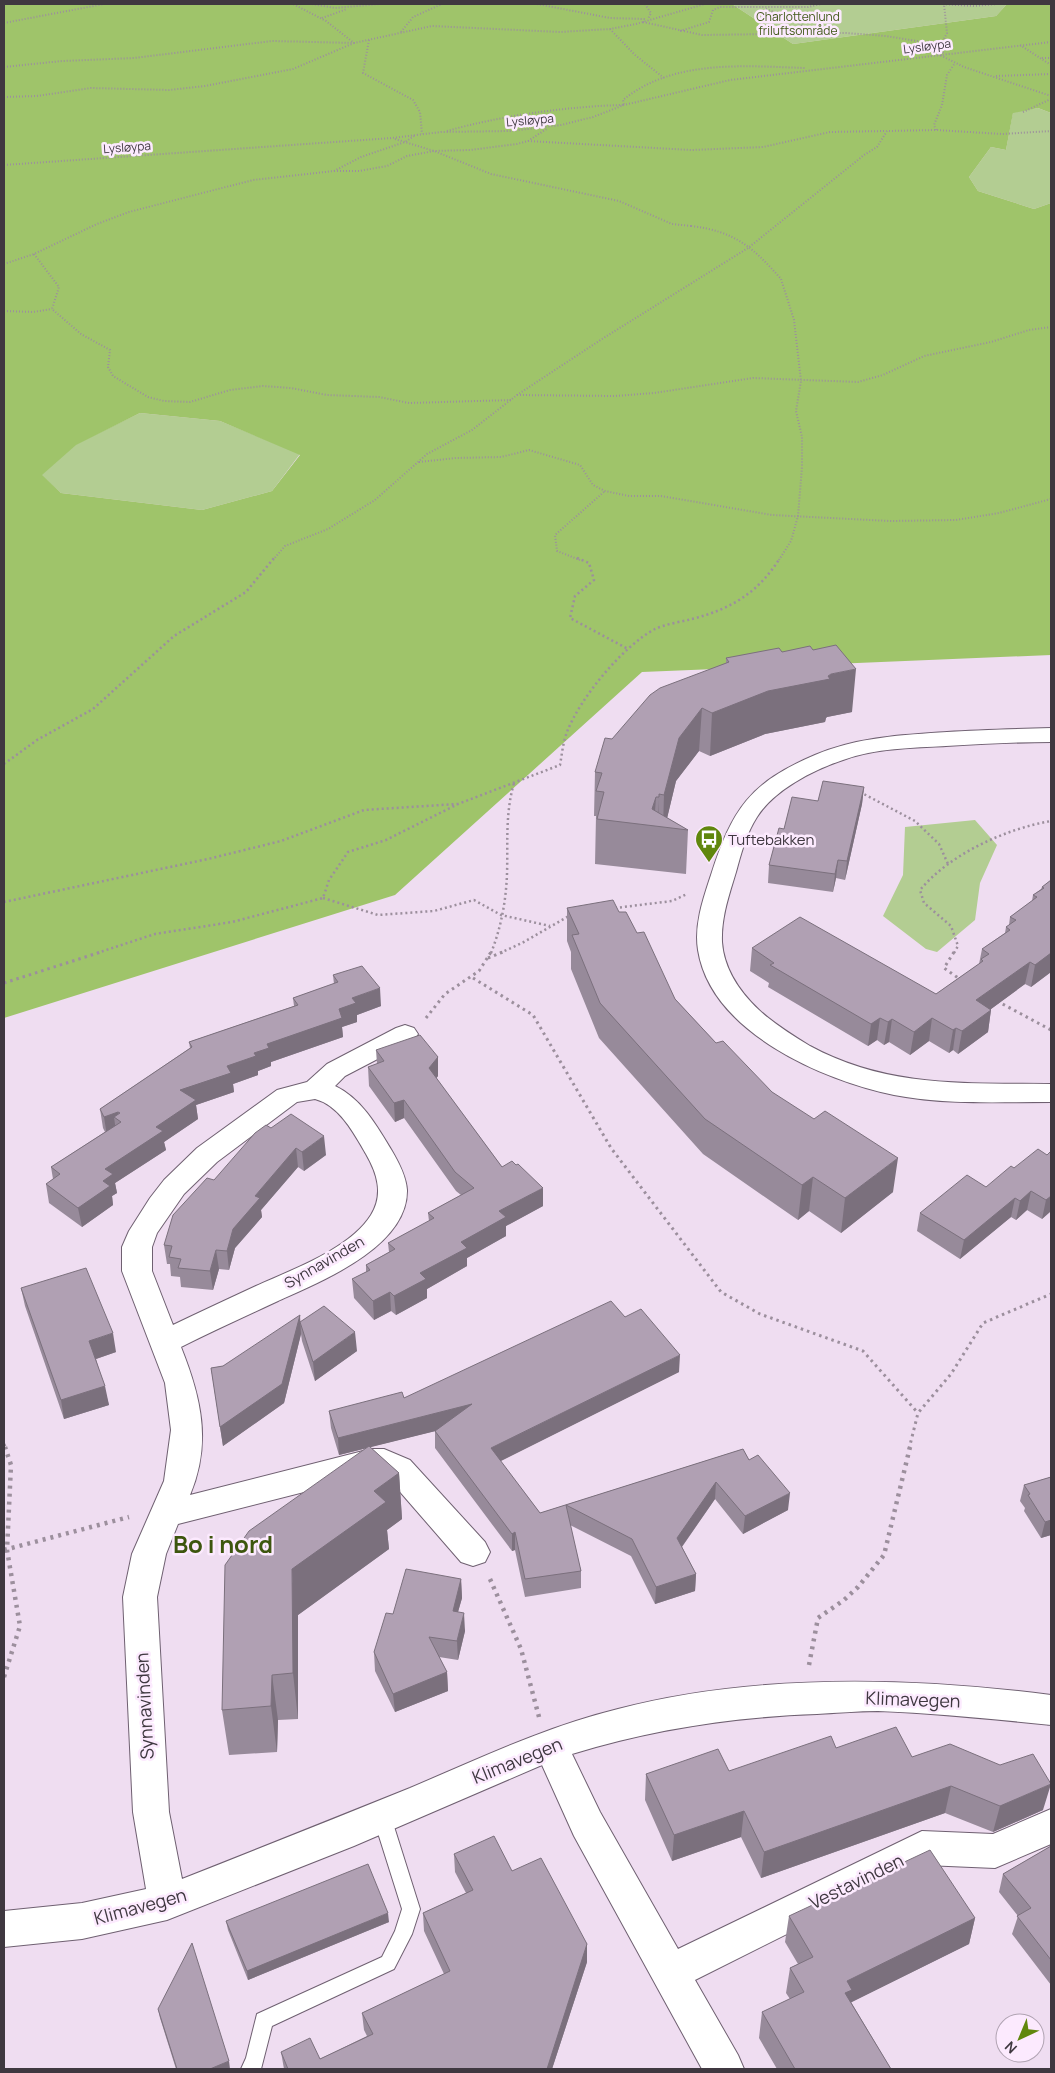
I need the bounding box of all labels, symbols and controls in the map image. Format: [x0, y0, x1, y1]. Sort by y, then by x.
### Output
park label: Charlottenlund friluftsområde [756, 8, 840, 39]
street label: Lysløypa [902, 35, 952, 57]
street label: Lysløypa [505, 109, 555, 131]
street label: Lysløypa [103, 137, 151, 157]
bus stop icon: Tuftebakken [694, 824, 724, 863]
place label: Tuftebakken [728, 829, 814, 850]
street label: Synnavinden [280, 1231, 368, 1293]
district label: Bo i nord [173, 1527, 273, 1560]
street label: Synnavinden [129, 1652, 159, 1760]
street label: Klimavegen [865, 1685, 961, 1713]
street label: Klimavegen [469, 1731, 565, 1789]
street label: Vestavinden [805, 1848, 907, 1914]
street label: Klimavegen [91, 1882, 189, 1930]
north arrow [995, 2013, 1045, 2063]
text: N [1000, 2037, 1021, 2058]

